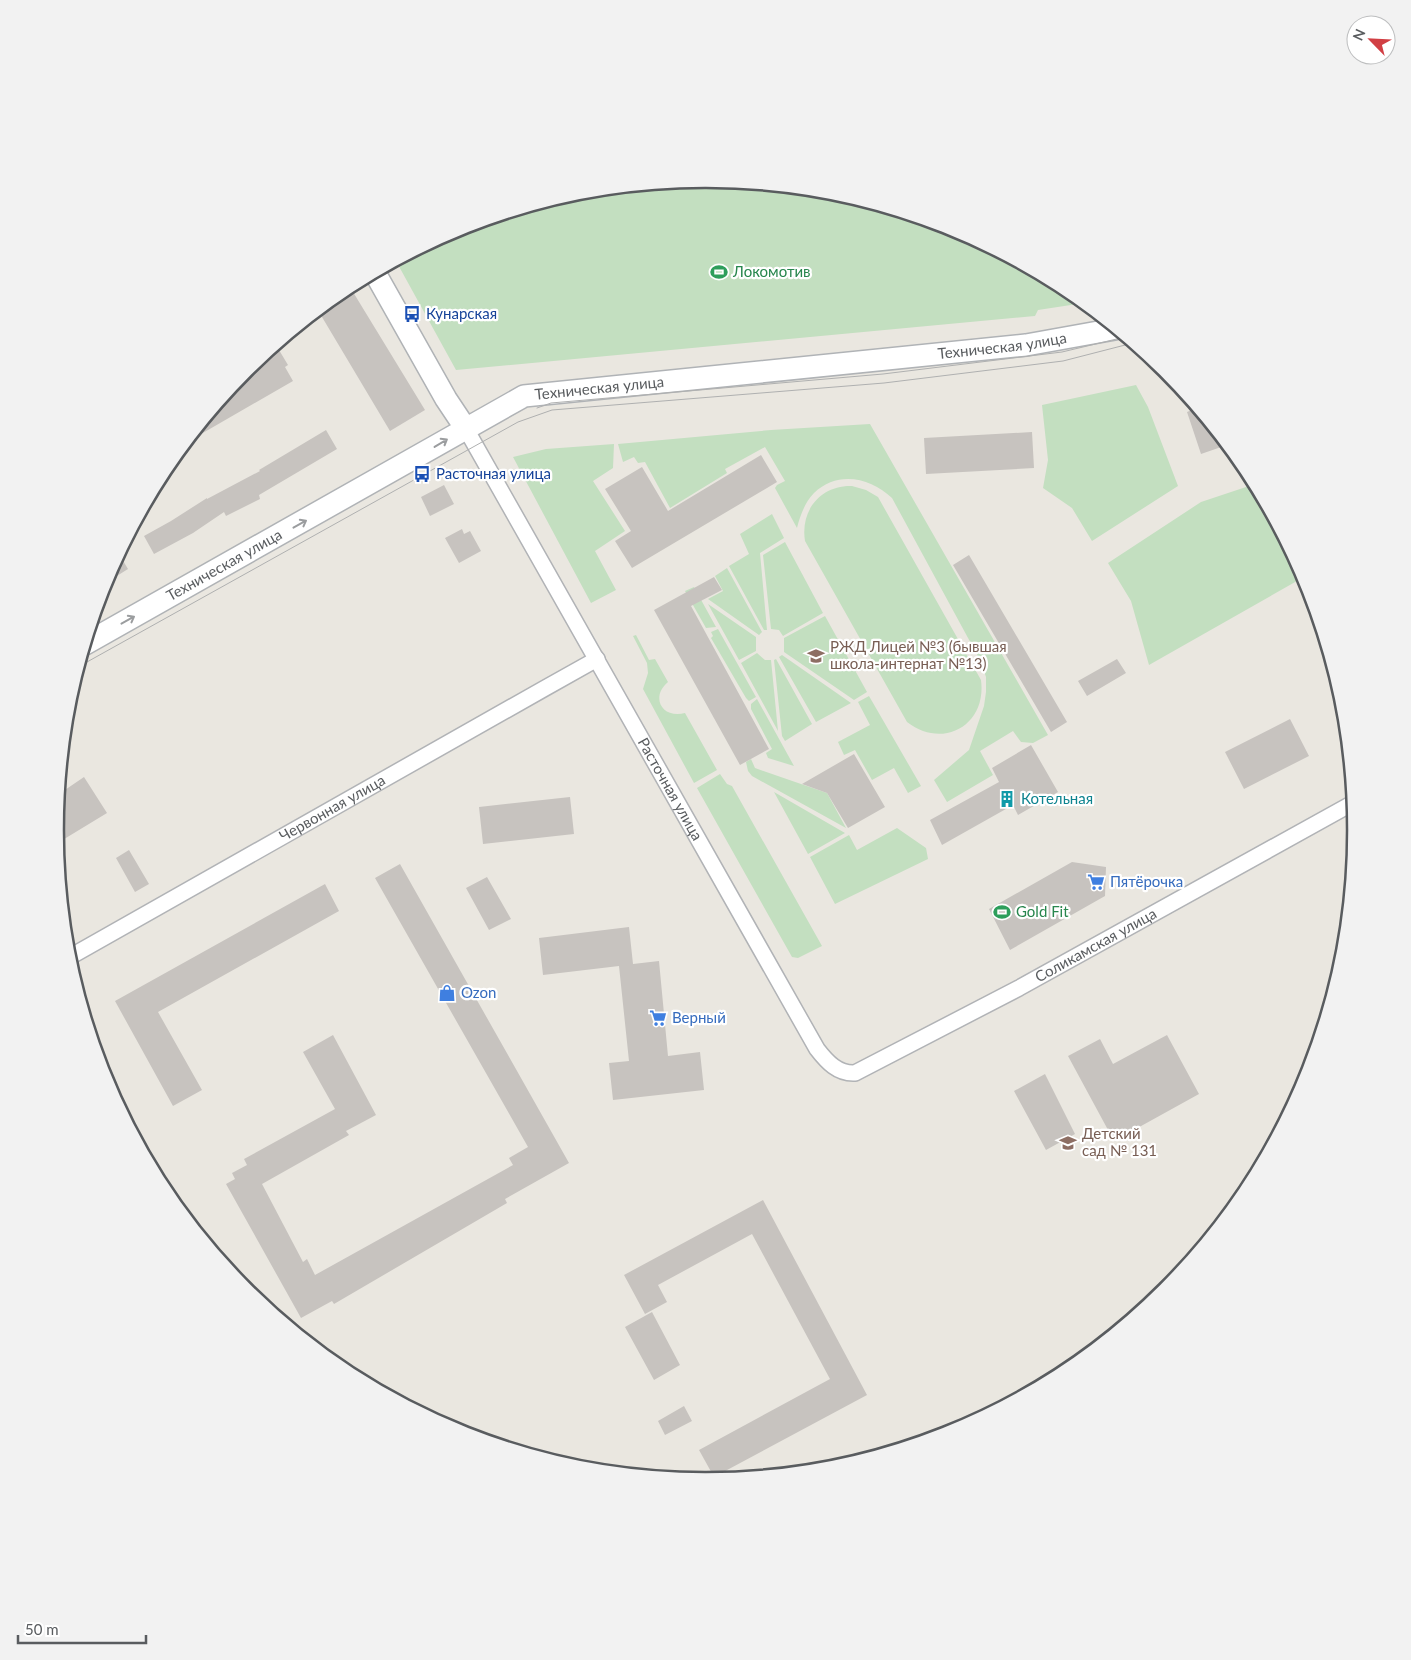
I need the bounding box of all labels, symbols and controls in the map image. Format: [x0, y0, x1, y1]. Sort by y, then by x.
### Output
north arrow [1346, 15, 1396, 65]
text: N [1349, 26, 1369, 43]
sports icon: Локомотив [709, 262, 729, 282]
place label: Локомотив [732, 262, 811, 280]
bus stop icon: Кунарская [402, 304, 422, 324]
place label: Кунарская [426, 304, 497, 322]
street label: Техническая улица [937, 328, 1068, 362]
street label: Техническая улица [534, 372, 665, 403]
one-way arrow [434, 438, 448, 448]
bus stop icon: Расточная улица [412, 464, 432, 484]
place label: Расточная улица [436, 464, 551, 482]
one-way arrow [292, 518, 307, 528]
street label: Техническая улица [163, 525, 285, 604]
one-way arrow [120, 615, 135, 625]
place label: РЖД Лицей №3 (бывшая школа-интернат №13) [830, 637, 1007, 672]
school or university icon: РЖД Лицей №3 (бывшая школа-интернат №13) [806, 646, 826, 666]
street label: Расточная улица [635, 734, 707, 843]
street label: Червонная улица [276, 770, 388, 845]
building icon: Котельная [997, 789, 1017, 809]
place label: Котельная [1021, 789, 1093, 807]
supermarket icon: Пятёрочка [1086, 872, 1106, 892]
place label: Пятёрочка [1110, 872, 1183, 890]
sports icon: Gold Fit [992, 902, 1012, 922]
place label: Gold Fit [1016, 902, 1069, 920]
street label: Соликамская улица [1031, 904, 1159, 985]
shop icon: Ozon [437, 983, 457, 1003]
place label: Ozon [461, 983, 496, 1001]
supermarket icon: Верный [648, 1008, 668, 1028]
place label: Верный [672, 1008, 726, 1026]
place label: Детский сад № 131 [1082, 1124, 1157, 1159]
school or university icon: Детский сад № 131 [1058, 1133, 1078, 1153]
scale bar [18, 1612, 145, 1644]
text: 50 m [25, 1620, 59, 1638]

